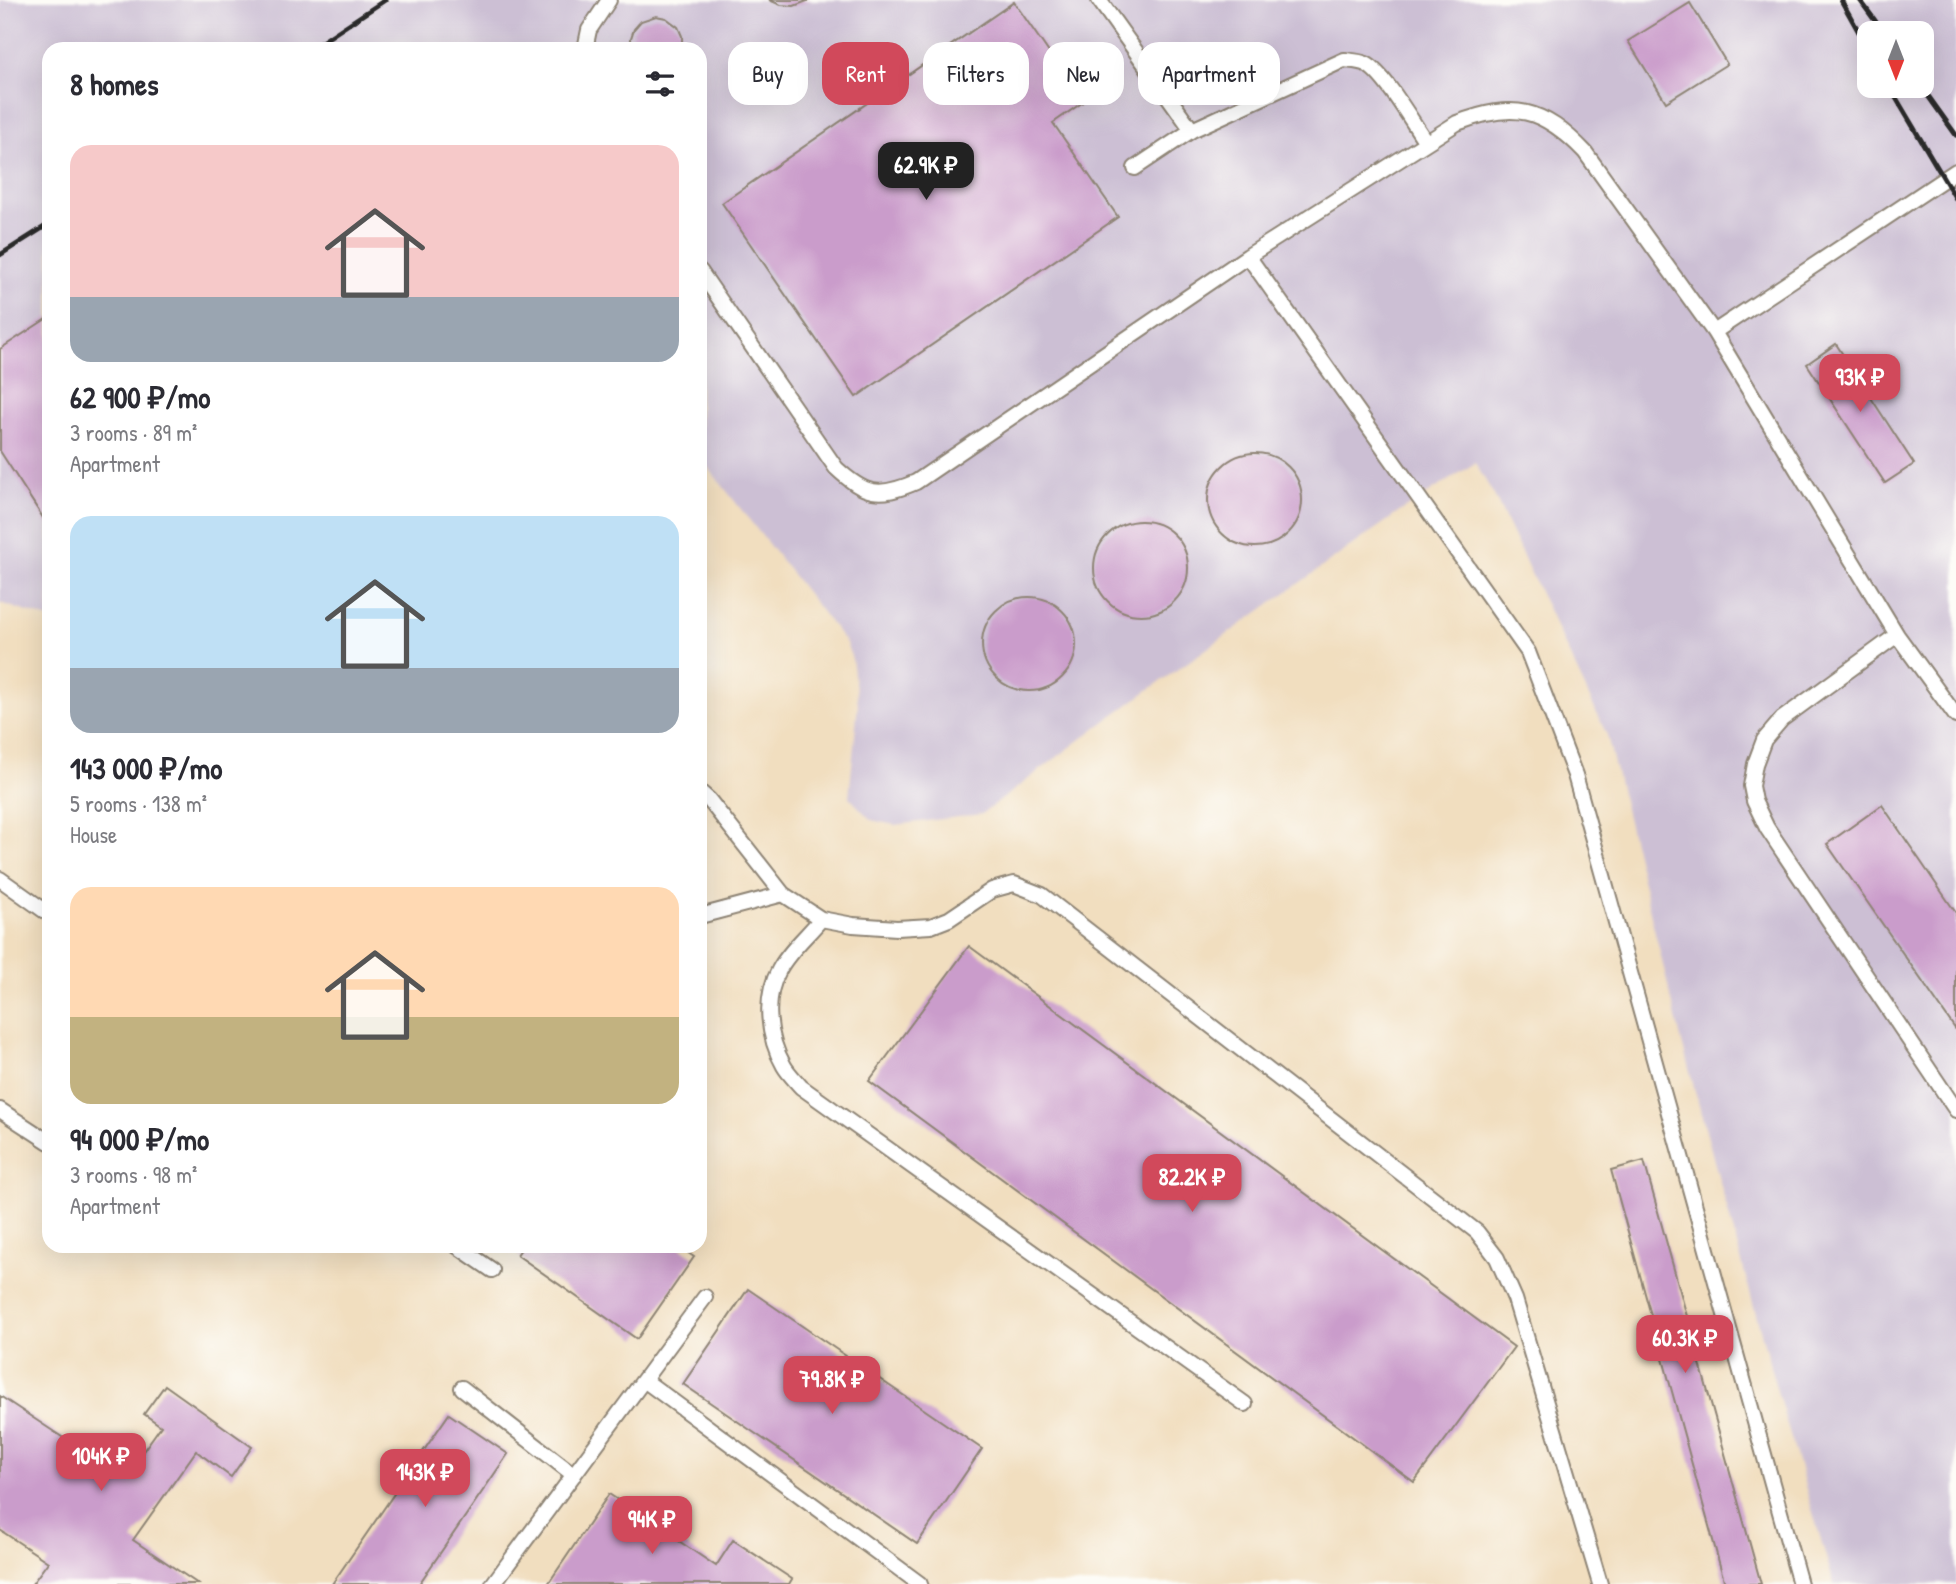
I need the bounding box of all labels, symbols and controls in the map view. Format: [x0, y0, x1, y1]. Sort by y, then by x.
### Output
north arrow [1857, 21, 1934, 98]
map controls [1857, 21, 1934, 98]
chip: Buy [728, 42, 808, 105]
chip: Rent [822, 42, 909, 105]
chip: Filters [923, 42, 1029, 105]
chip: New [1043, 42, 1124, 105]
chip: Apartment [1138, 42, 1280, 105]
text: 8 homes [70, 64, 158, 104]
icon: filters [641, 65, 679, 103]
pin: 62.9K ₽ [861, 142, 991, 202]
text: 62.9K ₽ [894, 149, 958, 180]
icon: home [312, 190, 438, 316]
pin: 93K ₽ [1811, 354, 1909, 414]
text: 93K ₽ [1835, 361, 1885, 392]
text: 62 900 ₽/mo [70, 377, 210, 417]
text: 3 rooms · 89 m² [70, 417, 197, 448]
text: Apartment [70, 448, 160, 479]
icon: home [312, 561, 438, 687]
text: 143 000 ₽/mo [70, 748, 222, 788]
text: 5 rooms · 138 m² [70, 788, 207, 819]
text: House [70, 819, 117, 850]
icon: home [312, 932, 438, 1058]
text: 94 000 ₽/mo [70, 1119, 209, 1159]
pin: 82.2K ₽ [1127, 1154, 1257, 1214]
text: 3 rooms · 98 m² [70, 1159, 197, 1190]
text: 82.2K ₽ [1158, 1161, 1226, 1192]
text: Apartment [70, 1190, 160, 1221]
pin: 60.3K ₽ [1620, 1316, 1750, 1375]
text: 60.3K ₽ [1652, 1322, 1718, 1353]
pin: 79.8K ₽ [767, 1356, 897, 1416]
text: 79.8K ₽ [799, 1363, 865, 1394]
pin: 104K ₽ [44, 1434, 158, 1493]
text: 104K ₽ [72, 1440, 130, 1471]
pin: 143K ₽ [368, 1450, 482, 1509]
text: 143K ₽ [396, 1456, 454, 1487]
pin: 94K ₽ [603, 1496, 701, 1556]
text: 94K ₽ [628, 1503, 676, 1534]

